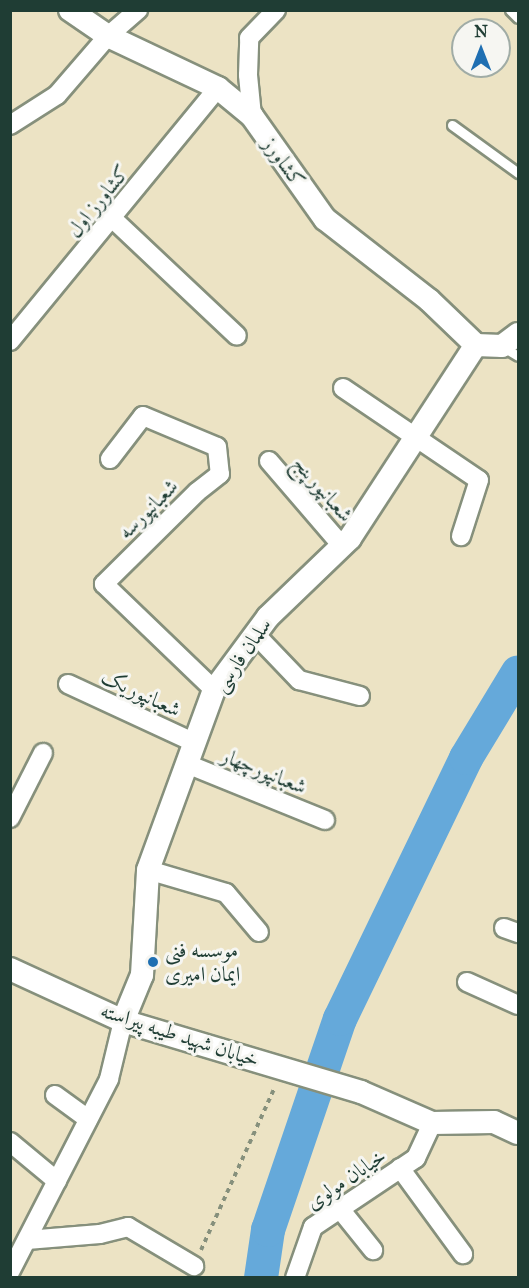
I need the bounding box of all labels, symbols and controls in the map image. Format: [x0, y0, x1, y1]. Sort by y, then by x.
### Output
north arrow [451, 18, 511, 78]
text: N [474, 22, 488, 41]
street label: کشاورز [257, 132, 311, 192]
street label: کشاورز اول [61, 160, 135, 242]
street label: شعبانپورپنج [287, 451, 359, 527]
street label: شعبانپورسه [113, 474, 183, 544]
street label: سلمان فارسی [207, 613, 277, 697]
street label: شعبانپوریک [97, 664, 185, 722]
street label: شعبانپورچهار [218, 743, 310, 799]
place label: موسسه فنی ایمان امیری [165, 937, 240, 987]
marker: موسسه فنی ایمان امیری [146, 955, 160, 969]
street label: خیابان شهید طیبه پیراسته [98, 997, 262, 1073]
street label: خیابان مولوی [301, 1143, 391, 1215]

